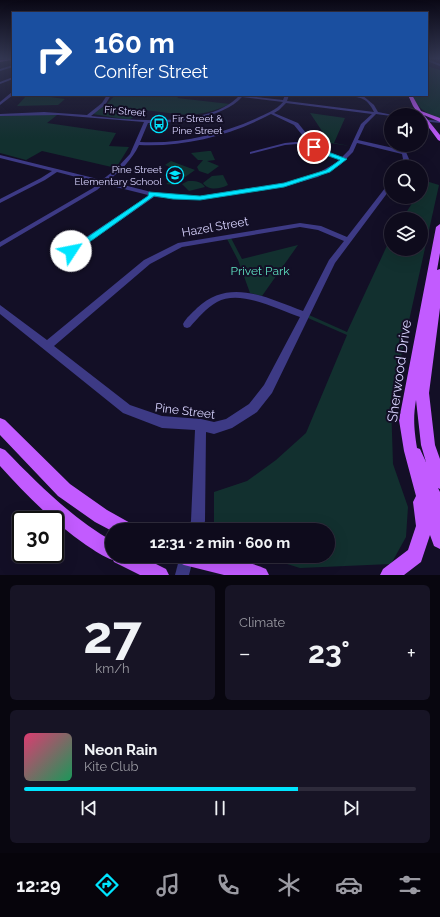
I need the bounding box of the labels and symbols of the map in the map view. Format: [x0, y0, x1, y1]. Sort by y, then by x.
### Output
street label: Fir Street [104, 104, 147, 118]
place label: Fir Street & Pine Street [172, 113, 223, 136]
bus stop icon: Fir Street & Pine Street [149, 114, 169, 134]
pin [297, 130, 331, 164]
place label: Pine Street Elementary School [74, 164, 163, 187]
school or university icon: Pine Street Elementary School [165, 165, 185, 185]
street label: Hazel Street [181, 214, 249, 240]
position arrow [50, 230, 92, 272]
park label: Privet Park [230, 264, 290, 278]
street label: Sherwood Drive [384, 319, 414, 423]
street label: Pine Street [154, 400, 216, 422]
speed limit sign: 30 [12, 511, 64, 563]

